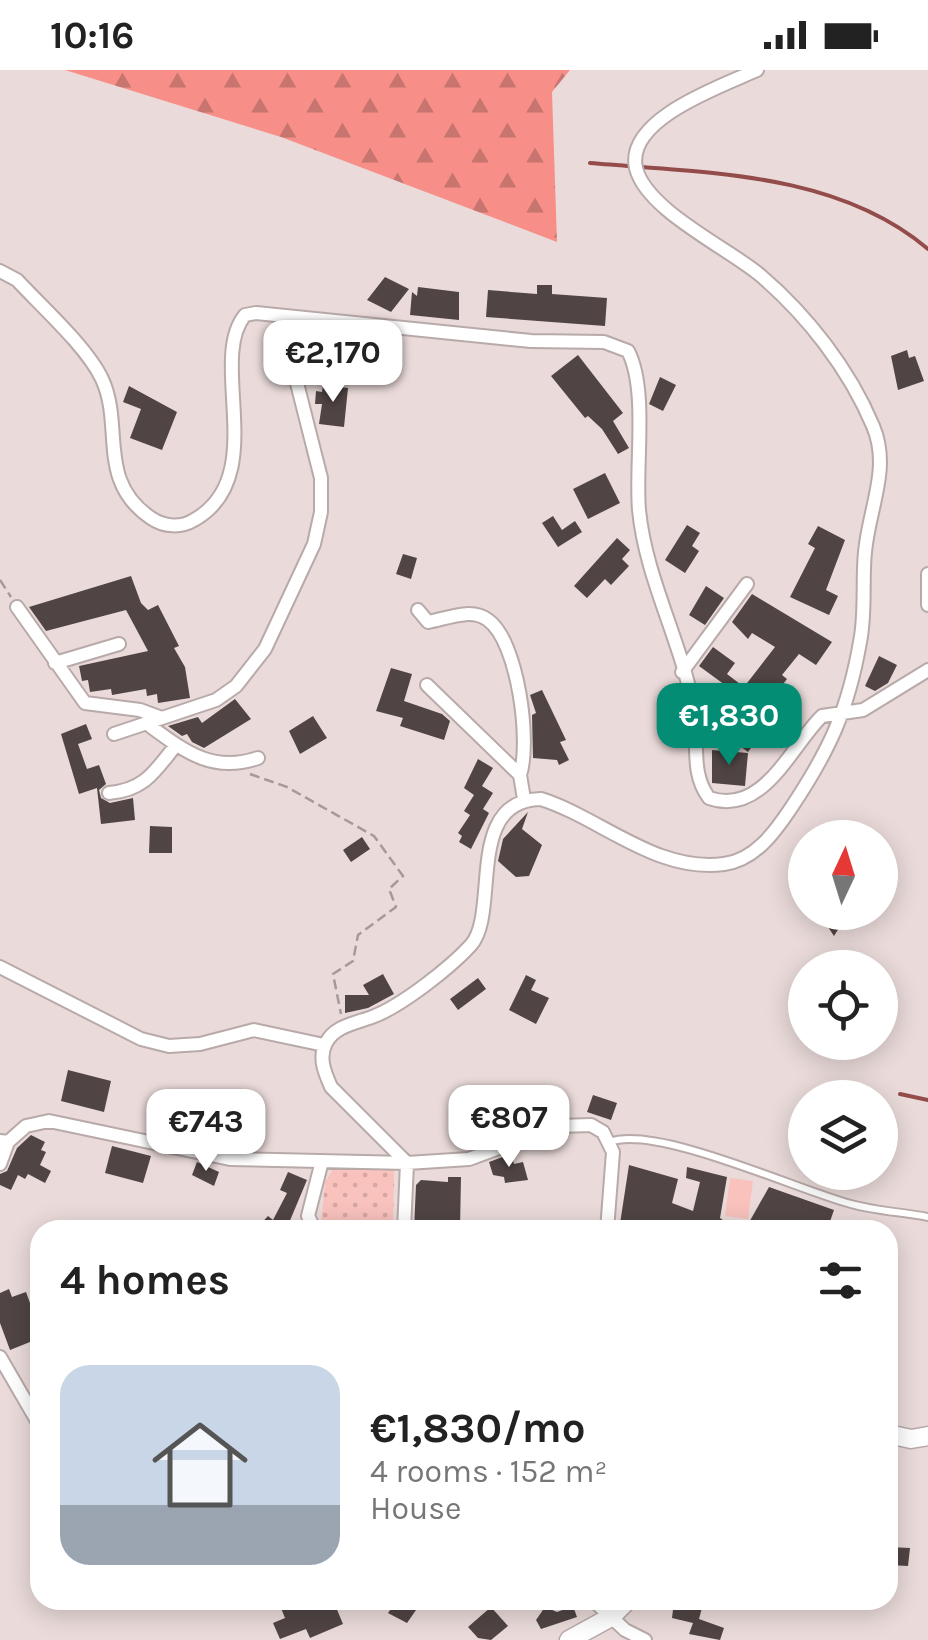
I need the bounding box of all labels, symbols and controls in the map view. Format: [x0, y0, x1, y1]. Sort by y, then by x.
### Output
text: 10:16 [50, 13, 134, 58]
pin: €2,170 [252, 320, 414, 405]
text: €2,170 [285, 334, 381, 371]
pin: €1,830 [648, 683, 810, 768]
text: €1,830 [679, 697, 779, 734]
north arrow [788, 820, 898, 930]
map controls [788, 820, 898, 1190]
button: locate [788, 950, 898, 1060]
button: layers [788, 1080, 898, 1190]
pin: €807 [450, 1085, 568, 1170]
pin: €743 [147, 1089, 265, 1174]
text: €807 [470, 1099, 548, 1136]
text: €743 [168, 1103, 244, 1140]
icon: filters [813, 1253, 868, 1308]
text: 4 homes [60, 1255, 230, 1305]
text: €1,830/mo [370, 1403, 585, 1453]
icon: home [140, 1405, 260, 1525]
text: 4 rooms · 152 m² [370, 1453, 607, 1490]
text: House [370, 1490, 462, 1527]

